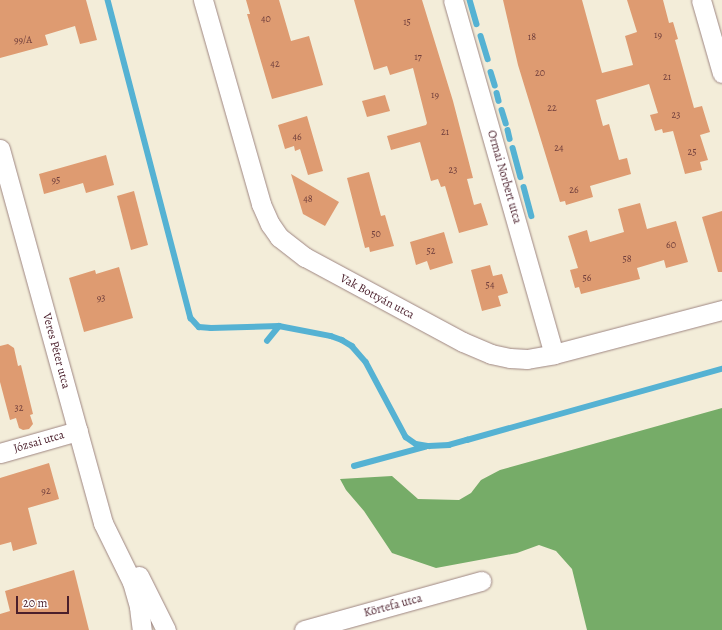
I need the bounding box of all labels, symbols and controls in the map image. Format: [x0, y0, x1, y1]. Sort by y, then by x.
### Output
house number: 40 [261, 13, 271, 25]
house number: 15 [403, 16, 411, 28]
house number: 19 [654, 29, 662, 41]
house number: 18 [528, 31, 536, 43]
house number: 99/A [14, 34, 32, 46]
house number: 17 [414, 51, 422, 63]
house number: 42 [270, 58, 280, 70]
house number: 20 [535, 67, 545, 79]
house number: 21 [663, 71, 671, 83]
house number: 19 [431, 89, 439, 101]
house number: 22 [547, 102, 557, 114]
house number: 23 [672, 109, 680, 121]
house number: 21 [441, 126, 449, 138]
street label: Ormai Norbert utca [484, 129, 524, 225]
house number: 46 [292, 131, 302, 143]
house number: 24 [554, 142, 564, 154]
house number: 25 [687, 146, 697, 158]
house number: 23 [449, 164, 457, 176]
house number: 95 [52, 174, 60, 186]
house number: 26 [569, 184, 579, 196]
house number: 48 [303, 193, 313, 205]
house number: 50 [371, 228, 381, 240]
house number: 60 [666, 239, 676, 251]
house number: 52 [426, 245, 436, 257]
house number: 58 [622, 253, 632, 265]
street label: Vak Bottyán utca [337, 271, 417, 323]
house number: 56 [583, 272, 591, 284]
house number: 54 [486, 279, 494, 291]
house number: 93 [97, 292, 105, 304]
street label: Veres Péter utca [39, 312, 73, 390]
house number: 32 [15, 402, 23, 414]
street label: Józsai utca [12, 428, 66, 456]
house number: 92 [41, 485, 51, 497]
scale bar [18, 588, 71, 614]
street label: Körtefa utca [362, 591, 424, 621]
text: 20 m [23, 595, 47, 611]

